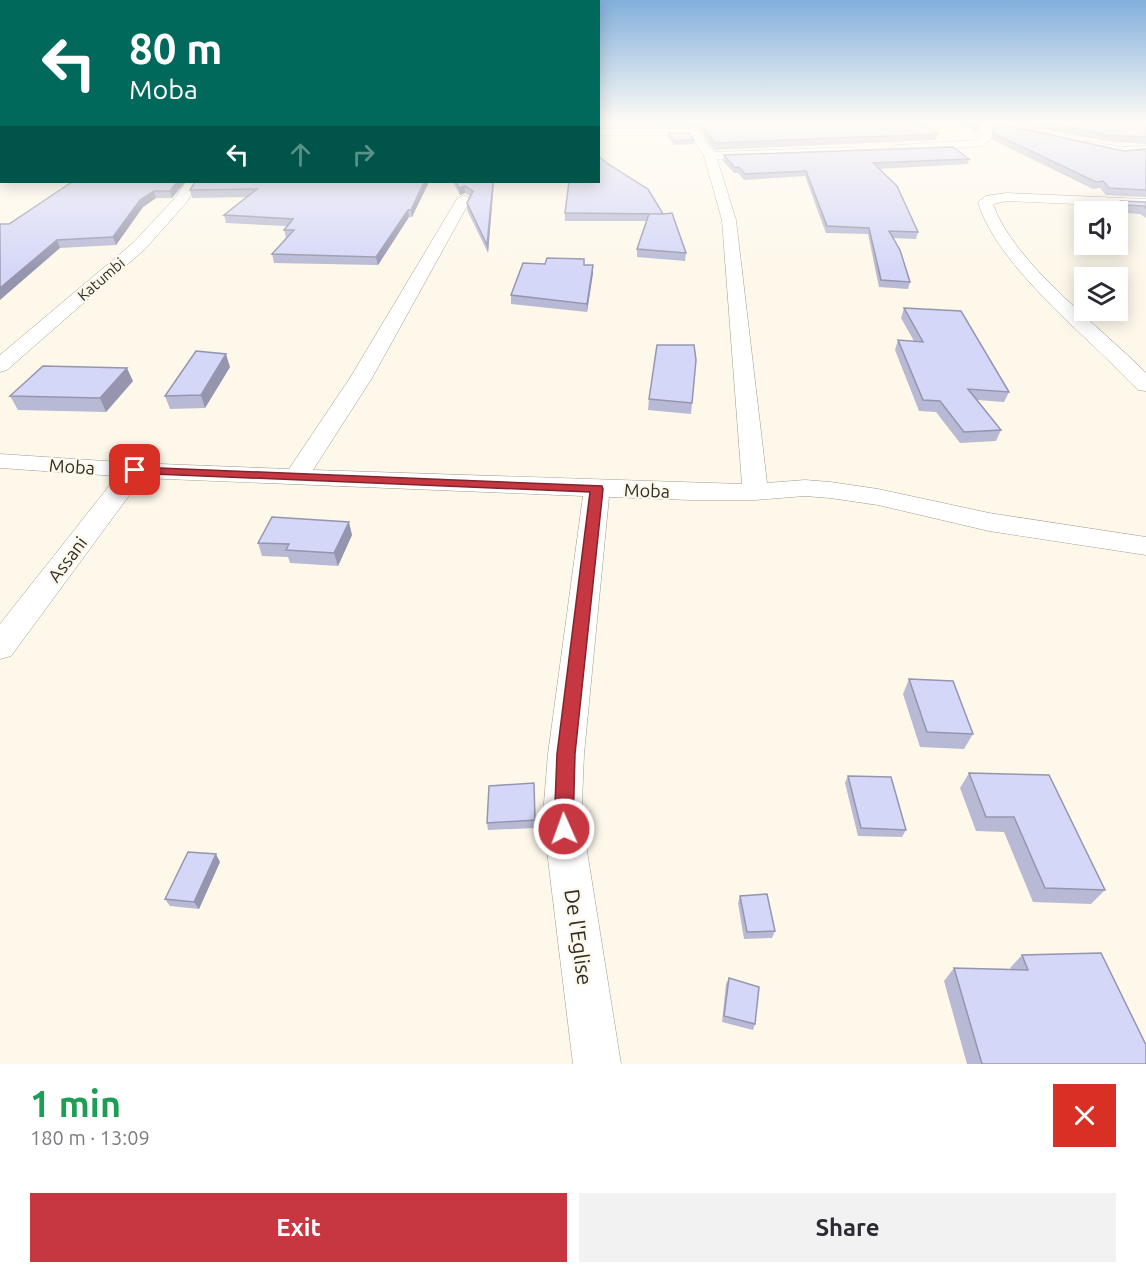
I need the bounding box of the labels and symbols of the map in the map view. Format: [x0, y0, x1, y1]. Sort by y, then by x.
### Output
street label: Katumbi [74, 254, 128, 304]
pin [109, 444, 160, 495]
street label: Moba [48, 454, 96, 478]
street label: Moba [624, 479, 670, 501]
street label: Assani [44, 532, 90, 586]
position arrow [532, 797, 596, 861]
street label: De l'Eglise [560, 887, 598, 987]

